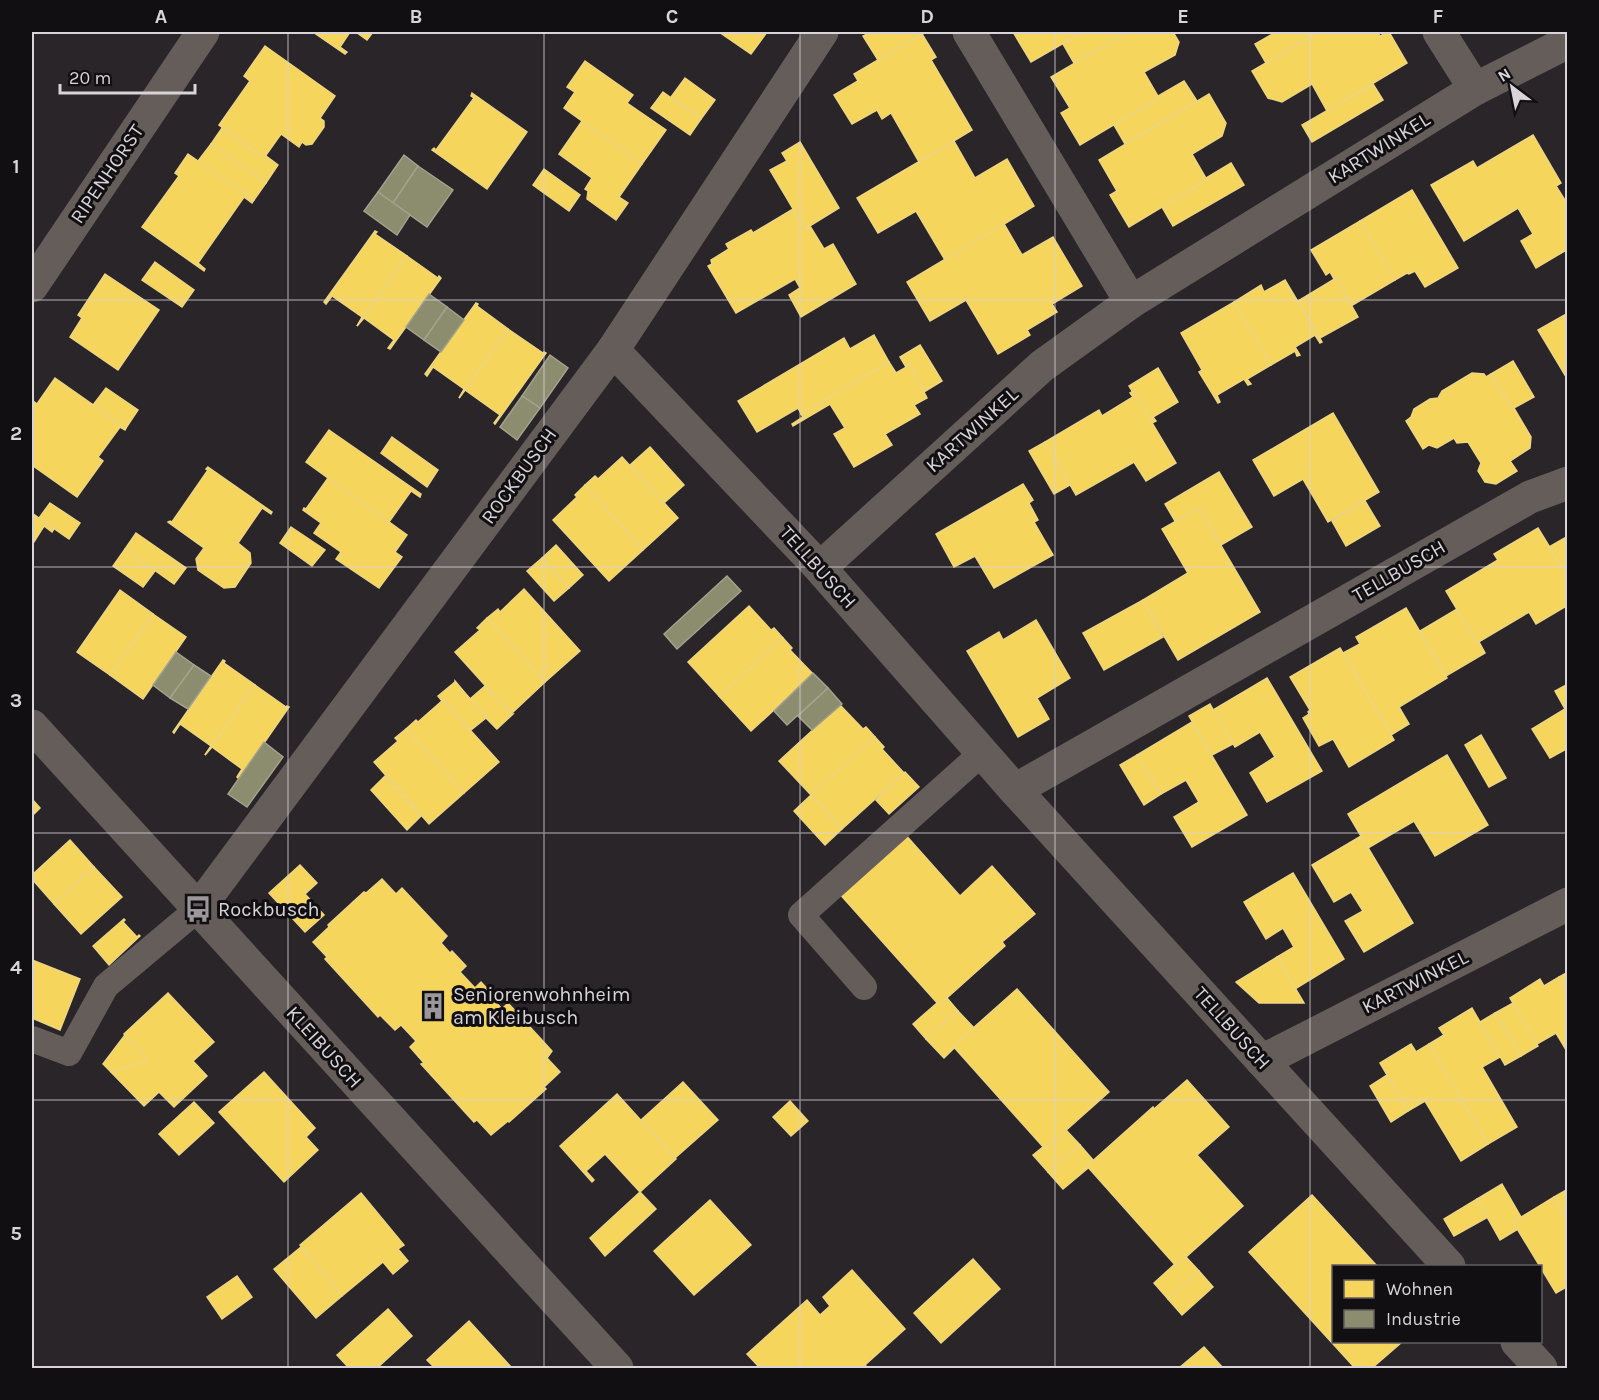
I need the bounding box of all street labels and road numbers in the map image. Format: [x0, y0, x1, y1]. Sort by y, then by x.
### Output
street label: KARTWINKEL [1324, 107, 1435, 188]
street label: RIPENHORST [65, 120, 149, 228]
street label: KARTWINKEL [921, 382, 1023, 477]
street label: ROCKBUSCH [477, 424, 561, 528]
street label: TELLBUSCH [775, 521, 861, 613]
street label: TELLBUSCH [1349, 535, 1449, 607]
street label: KARTWINKEL [1358, 945, 1472, 1019]
street label: TELLBUSCH [1189, 982, 1275, 1074]
street label: KLEIBUSCH [281, 1002, 367, 1092]

